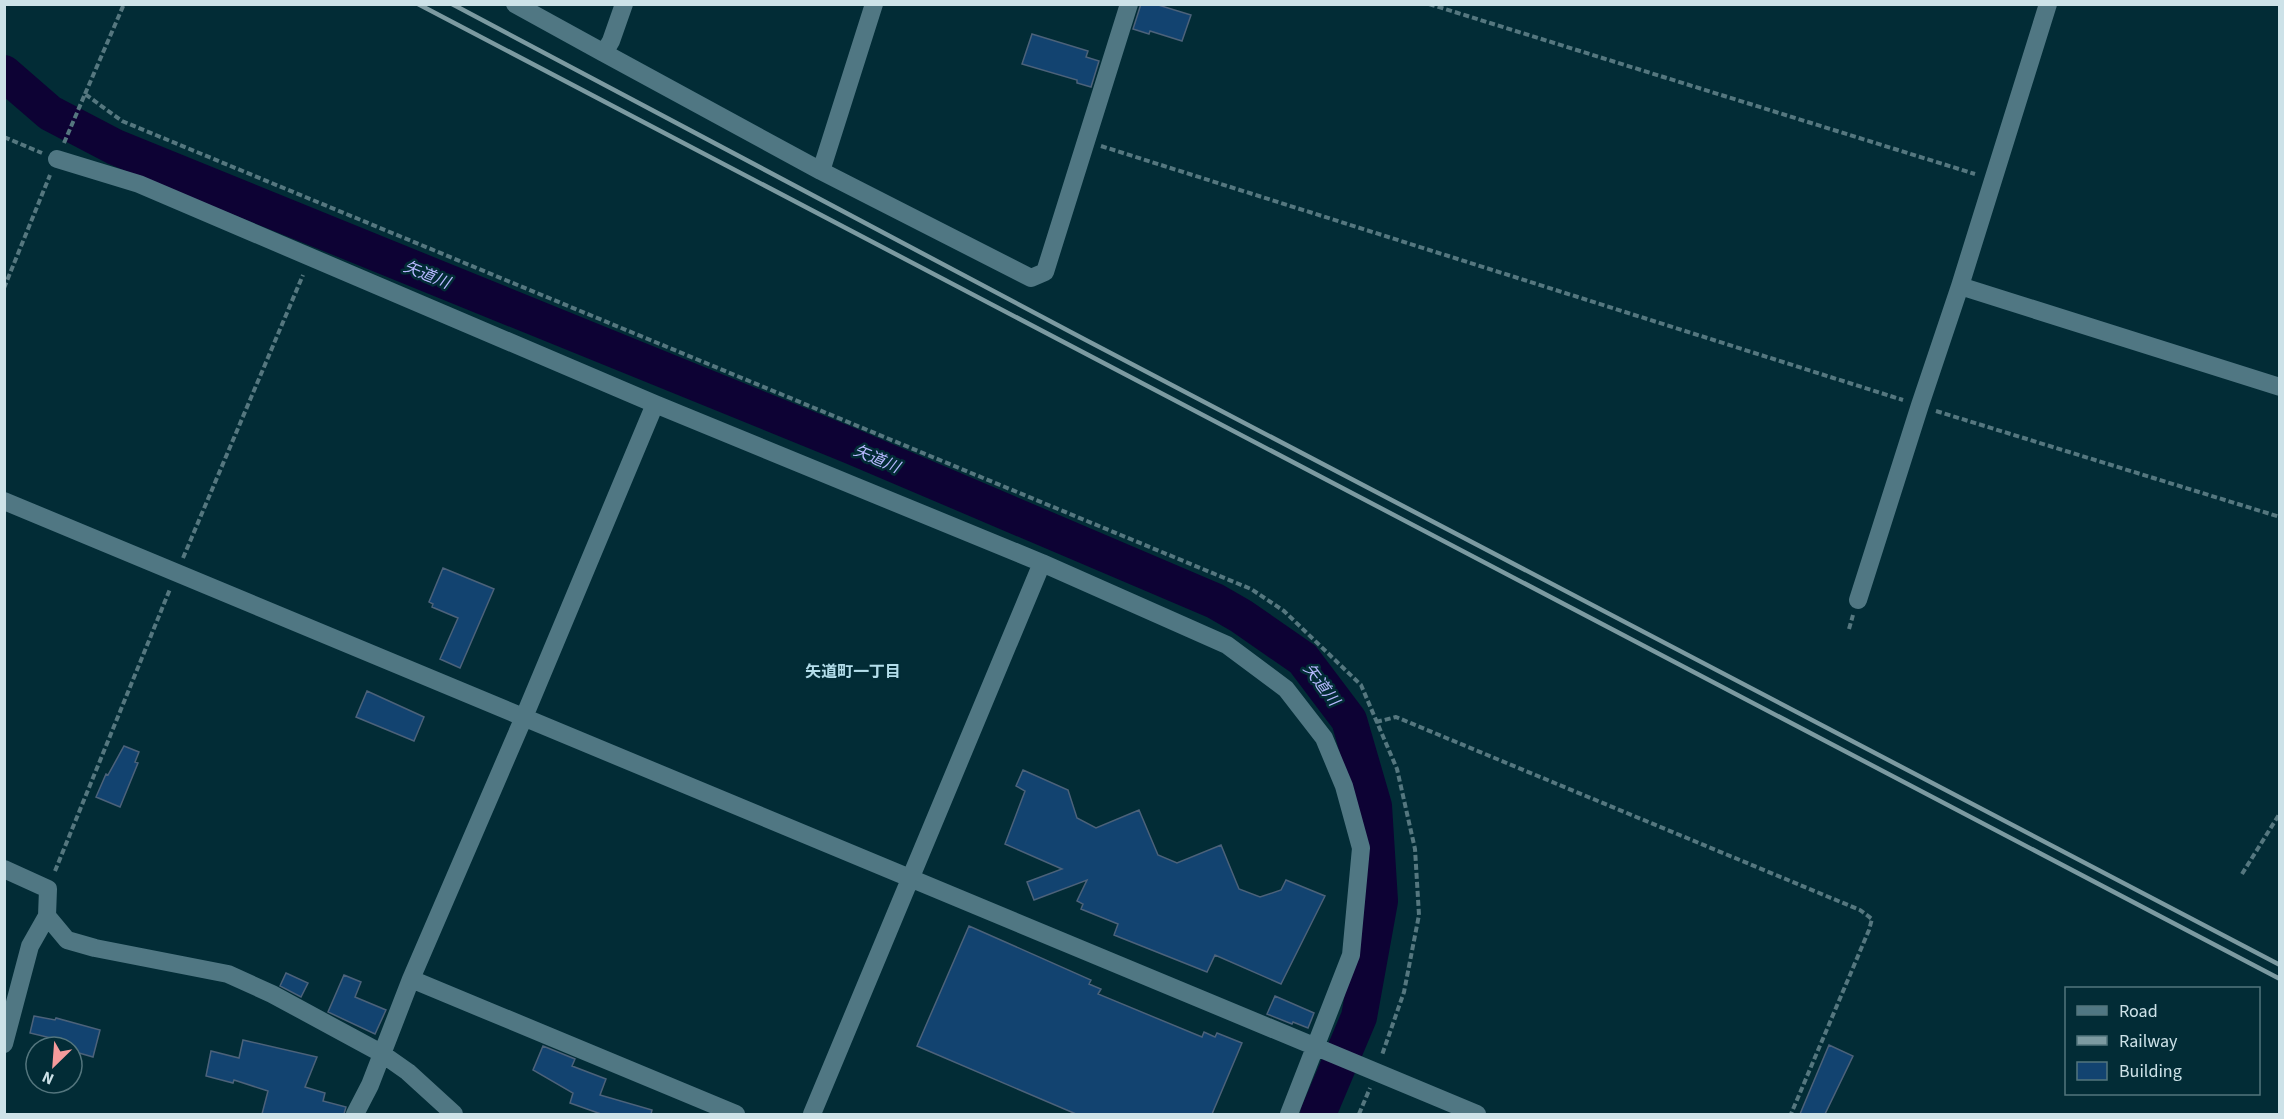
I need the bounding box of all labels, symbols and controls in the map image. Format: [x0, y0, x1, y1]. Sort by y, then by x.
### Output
water label: 矢道川 [400, 256, 455, 295]
water label: 矢道川 [850, 439, 905, 479]
water label: 矢道川 [1298, 659, 1346, 712]
district label: 矢道町一丁目 [805, 661, 901, 683]
legend [2065, 987, 2260, 1095]
text: Road [2119, 999, 2158, 1024]
text: Railway [2119, 1029, 2178, 1054]
north arrow [24, 1035, 84, 1095]
text: Building [2119, 1059, 2182, 1084]
text: N [39, 1065, 58, 1090]

